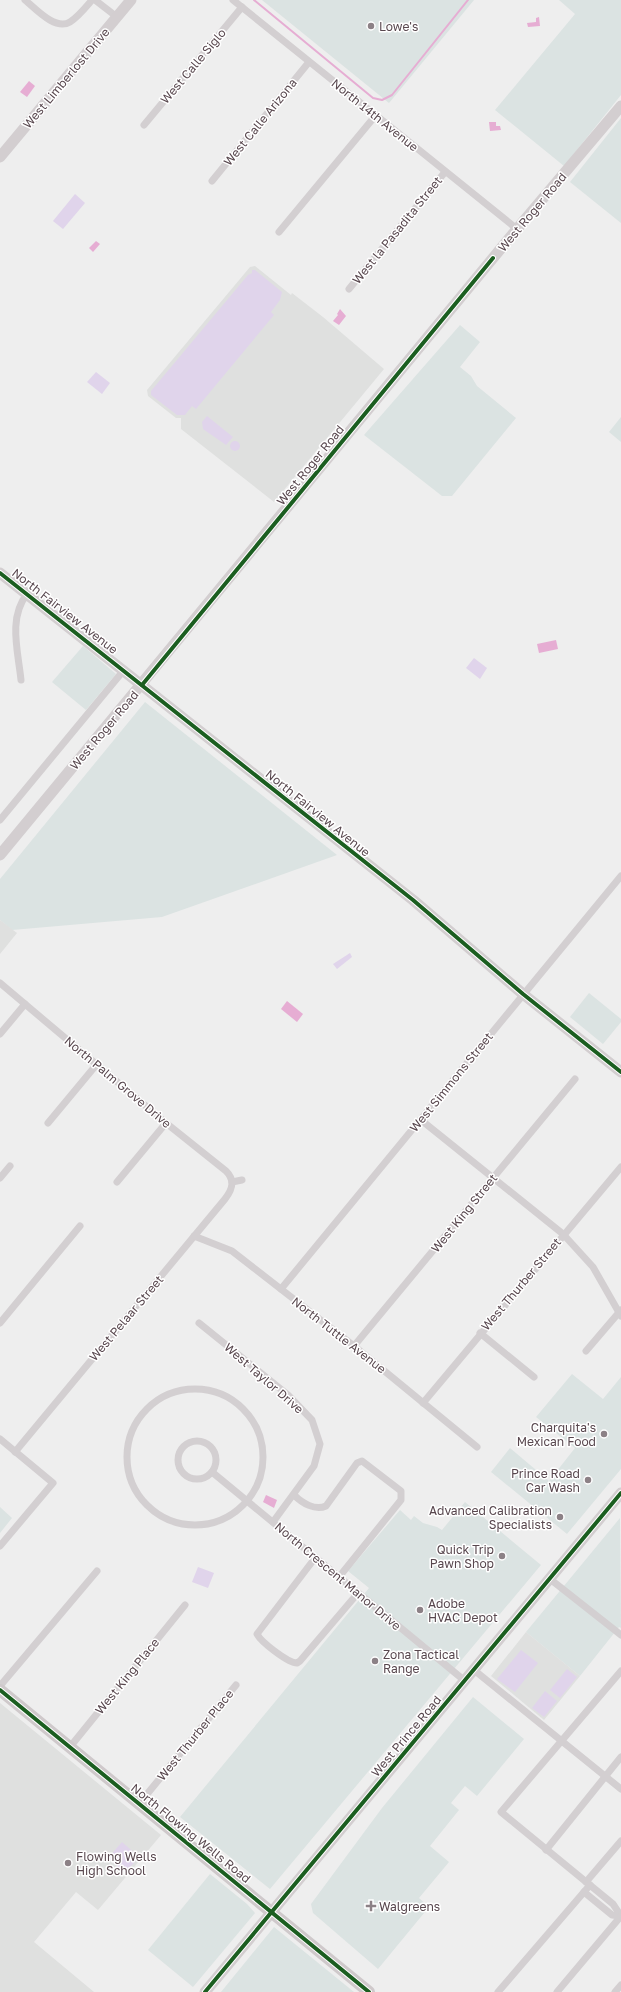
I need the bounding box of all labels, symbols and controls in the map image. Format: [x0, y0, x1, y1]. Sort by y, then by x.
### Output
place label: Lowe's [379, 19, 418, 34]
marker: Lowe's [366, 21, 376, 31]
street label: West Limberlost Drive [20, 25, 112, 131]
street label: West Calle Siglo [157, 25, 229, 107]
street label: West Calle Arizona [220, 75, 300, 169]
street label: North 14th Avenue [329, 75, 421, 155]
street label: West Roger Road [494, 169, 570, 255]
street label: West la Pasadita Street [349, 173, 445, 287]
street label: West Roger Road [273, 422, 347, 508]
street label: North Fairview Avenue [9, 565, 121, 657]
street label: West Roger Road [66, 687, 142, 773]
street label: North Fairview Avenue [263, 766, 373, 860]
street label: West Simmons Street [406, 1029, 496, 1135]
street label: North Palm Grove Drive [62, 1033, 174, 1131]
street label: West King Street [428, 1170, 500, 1255]
street label: West Thurber Street [478, 1234, 564, 1333]
street label: West Pelaar Street [86, 1272, 166, 1364]
street label: North Tuttle Avenue [289, 1294, 389, 1377]
street label: West Taylor Drive [221, 1339, 307, 1417]
place label: Charquita's Mexican Food [517, 1420, 596, 1449]
marker: Charquita's Mexican Food [599, 1429, 609, 1439]
place label: Prince Road Car Wash [511, 1466, 580, 1495]
marker: Prince Road Car Wash [583, 1475, 593, 1485]
place label: Advanced Calibration Specialists [429, 1503, 552, 1532]
marker: Advanced Calibration Specialists [555, 1512, 565, 1522]
street label: North Crescent Manor Drive [272, 1519, 404, 1633]
place label: Quick Trip Pawn Shop [430, 1542, 494, 1571]
marker: Quick Trip Pawn Shop [497, 1551, 507, 1561]
place label: Adobe HVAC Depot [428, 1596, 498, 1625]
marker: Adobe HVAC Depot [415, 1605, 425, 1615]
street label: West King Place [92, 1635, 162, 1717]
place label: Zona Tactical Range [383, 1647, 459, 1676]
marker: Zona Tactical Range [370, 1656, 380, 1666]
street label: West Thurber Place [154, 1686, 236, 1784]
street label: West Prince Road [368, 1692, 444, 1780]
street label: North Flowing Wells Road [128, 1780, 254, 1886]
place label: Flowing Wells High School [76, 1849, 157, 1878]
marker: Flowing Wells High School [63, 1858, 73, 1868]
place label: Walgreens [379, 1899, 440, 1914]
marker: Walgreens [366, 1901, 376, 1911]

